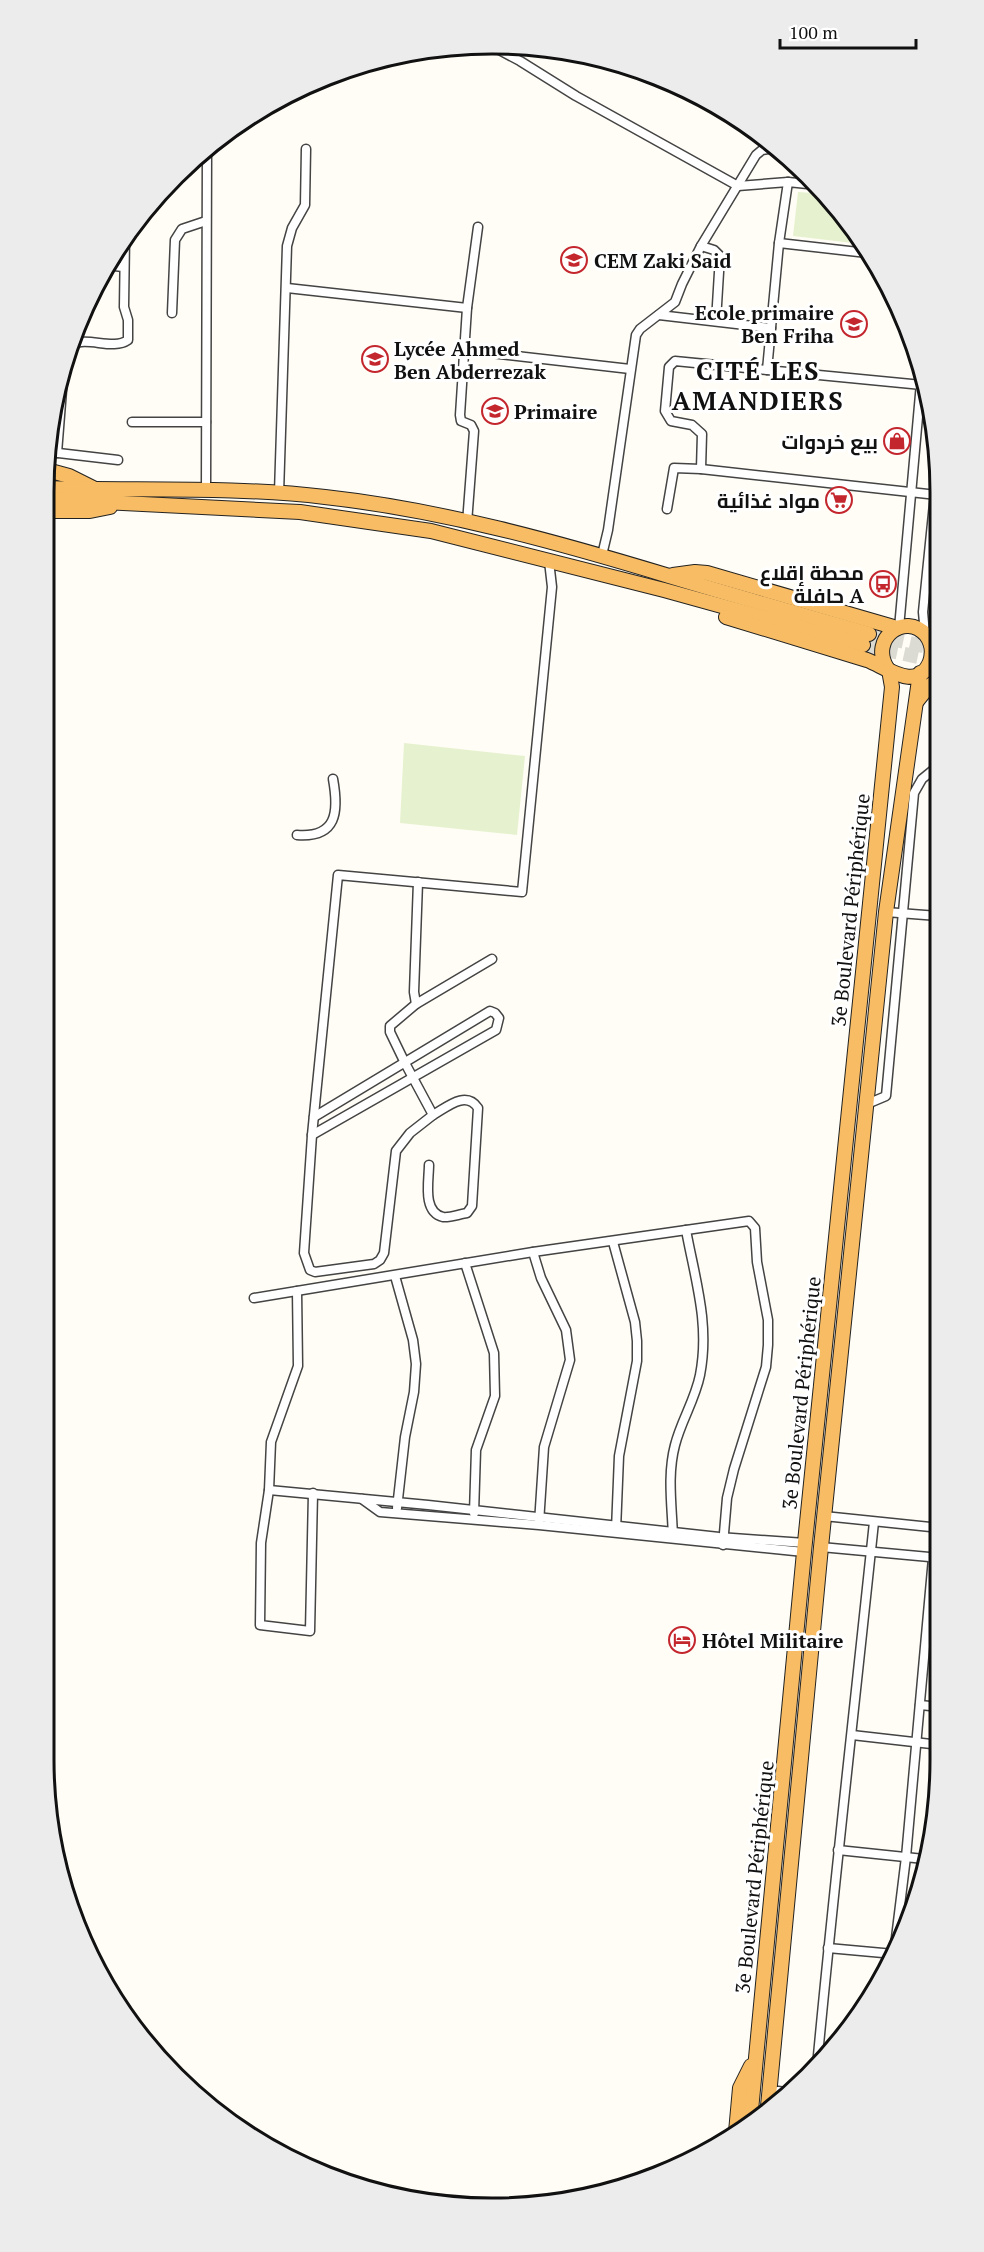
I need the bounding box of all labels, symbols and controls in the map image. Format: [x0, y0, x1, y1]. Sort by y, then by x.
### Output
scale bar [780, 12, 916, 50]
text: 100 m [789, 20, 838, 44]
school or university icon: CEM Zaki Said [559, 245, 589, 275]
place label: CEM Zaki Said [594, 247, 732, 274]
place label: Ecole primaire Ben Friha [695, 299, 834, 349]
school or university icon: Ecole primaire Ben Friha [839, 309, 869, 339]
place label: Lycée Ahmed Ben Abderrezak [394, 335, 546, 385]
school or university icon: Lycée Ahmed Ben Abderrezak [360, 344, 390, 374]
district label: CITÉ LES AMANDIERS [672, 353, 844, 417]
school or university icon: Primaire [480, 396, 510, 426]
place label: Primaire [514, 398, 598, 425]
shop icon: بيع خردوات [882, 426, 912, 456]
place label: بيع خردوات [781, 428, 878, 456]
supermarket icon: مواد غذائية [824, 485, 854, 515]
place label: مواد غذائية [717, 487, 820, 514]
place label: محطة إقلاع حافلة A [760, 559, 864, 609]
bus stop icon: محطة إقلاع حافلة A [868, 569, 898, 599]
street label: 3e Boulevard Périphérique [824, 792, 876, 1028]
street label: 3e Boulevard Périphérique [775, 1275, 827, 1511]
hotel icon: Hôtel Militaire [667, 1625, 697, 1655]
place label: Hôtel Militaire [702, 1627, 844, 1654]
street label: 3e Boulevard Périphérique [728, 1759, 780, 1995]

